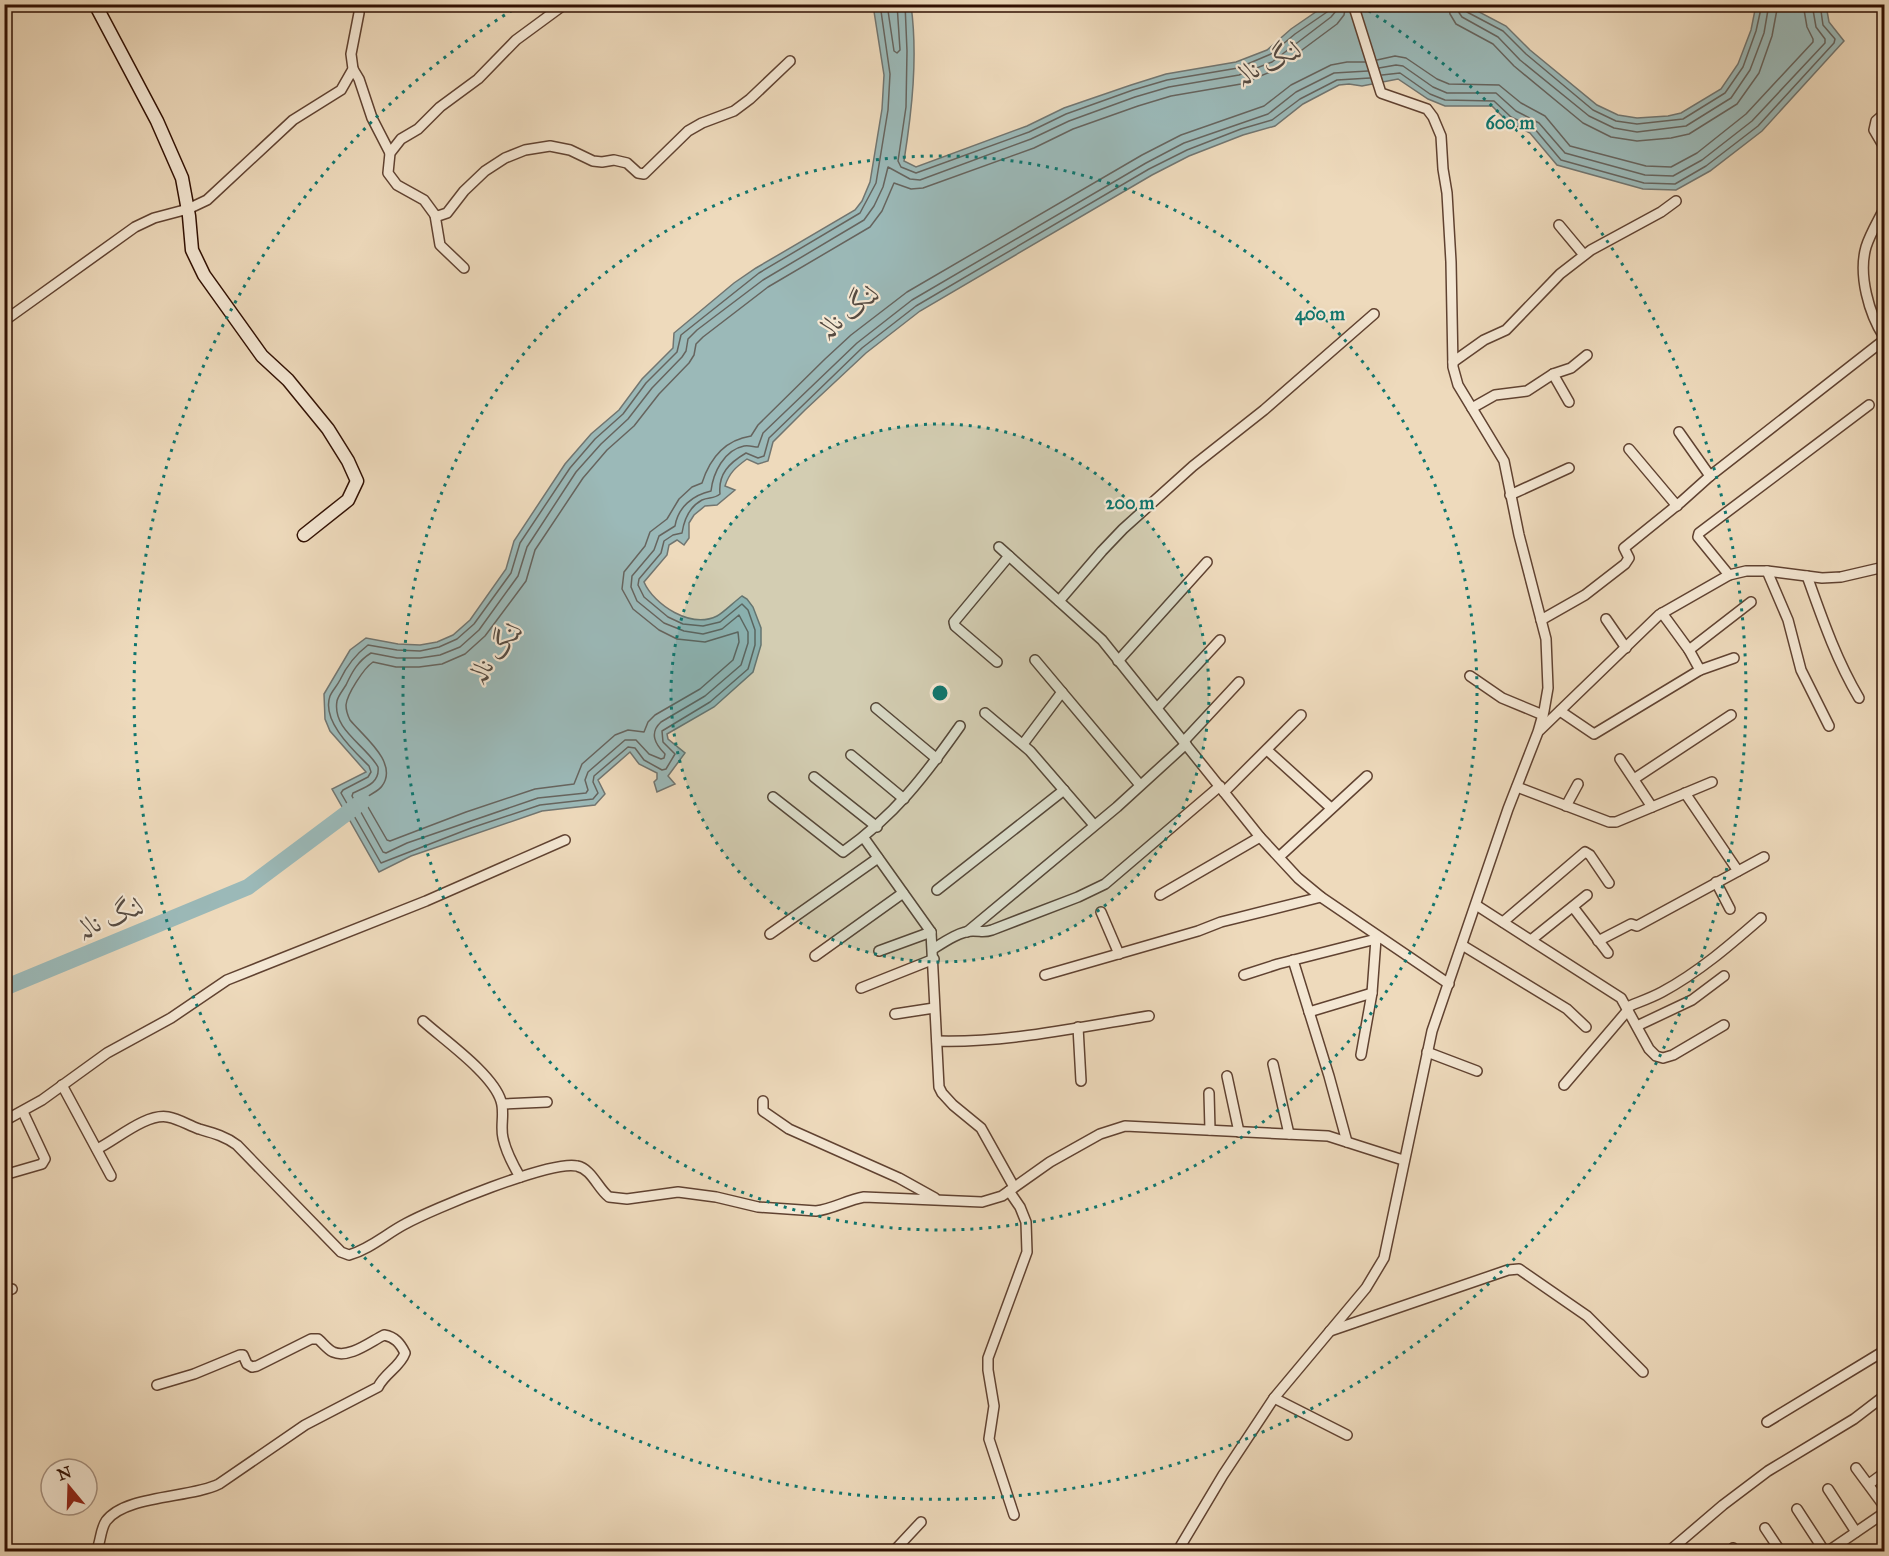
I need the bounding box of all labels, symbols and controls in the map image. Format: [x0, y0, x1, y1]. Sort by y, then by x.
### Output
water label: لنگ نالہ [1229, 32, 1307, 92]
text: 600 m [1485, 112, 1535, 134]
water label: لنگ نالہ [810, 277, 886, 345]
text: 400 m [1295, 303, 1346, 326]
text: 200 m [1106, 492, 1155, 514]
water label: لنگ نالہ [460, 614, 530, 690]
centre of rings [930, 683, 950, 703]
water label: لنگ نالہ [71, 889, 149, 945]
north arrow [39, 1457, 99, 1517]
text: N [55, 1462, 74, 1484]

